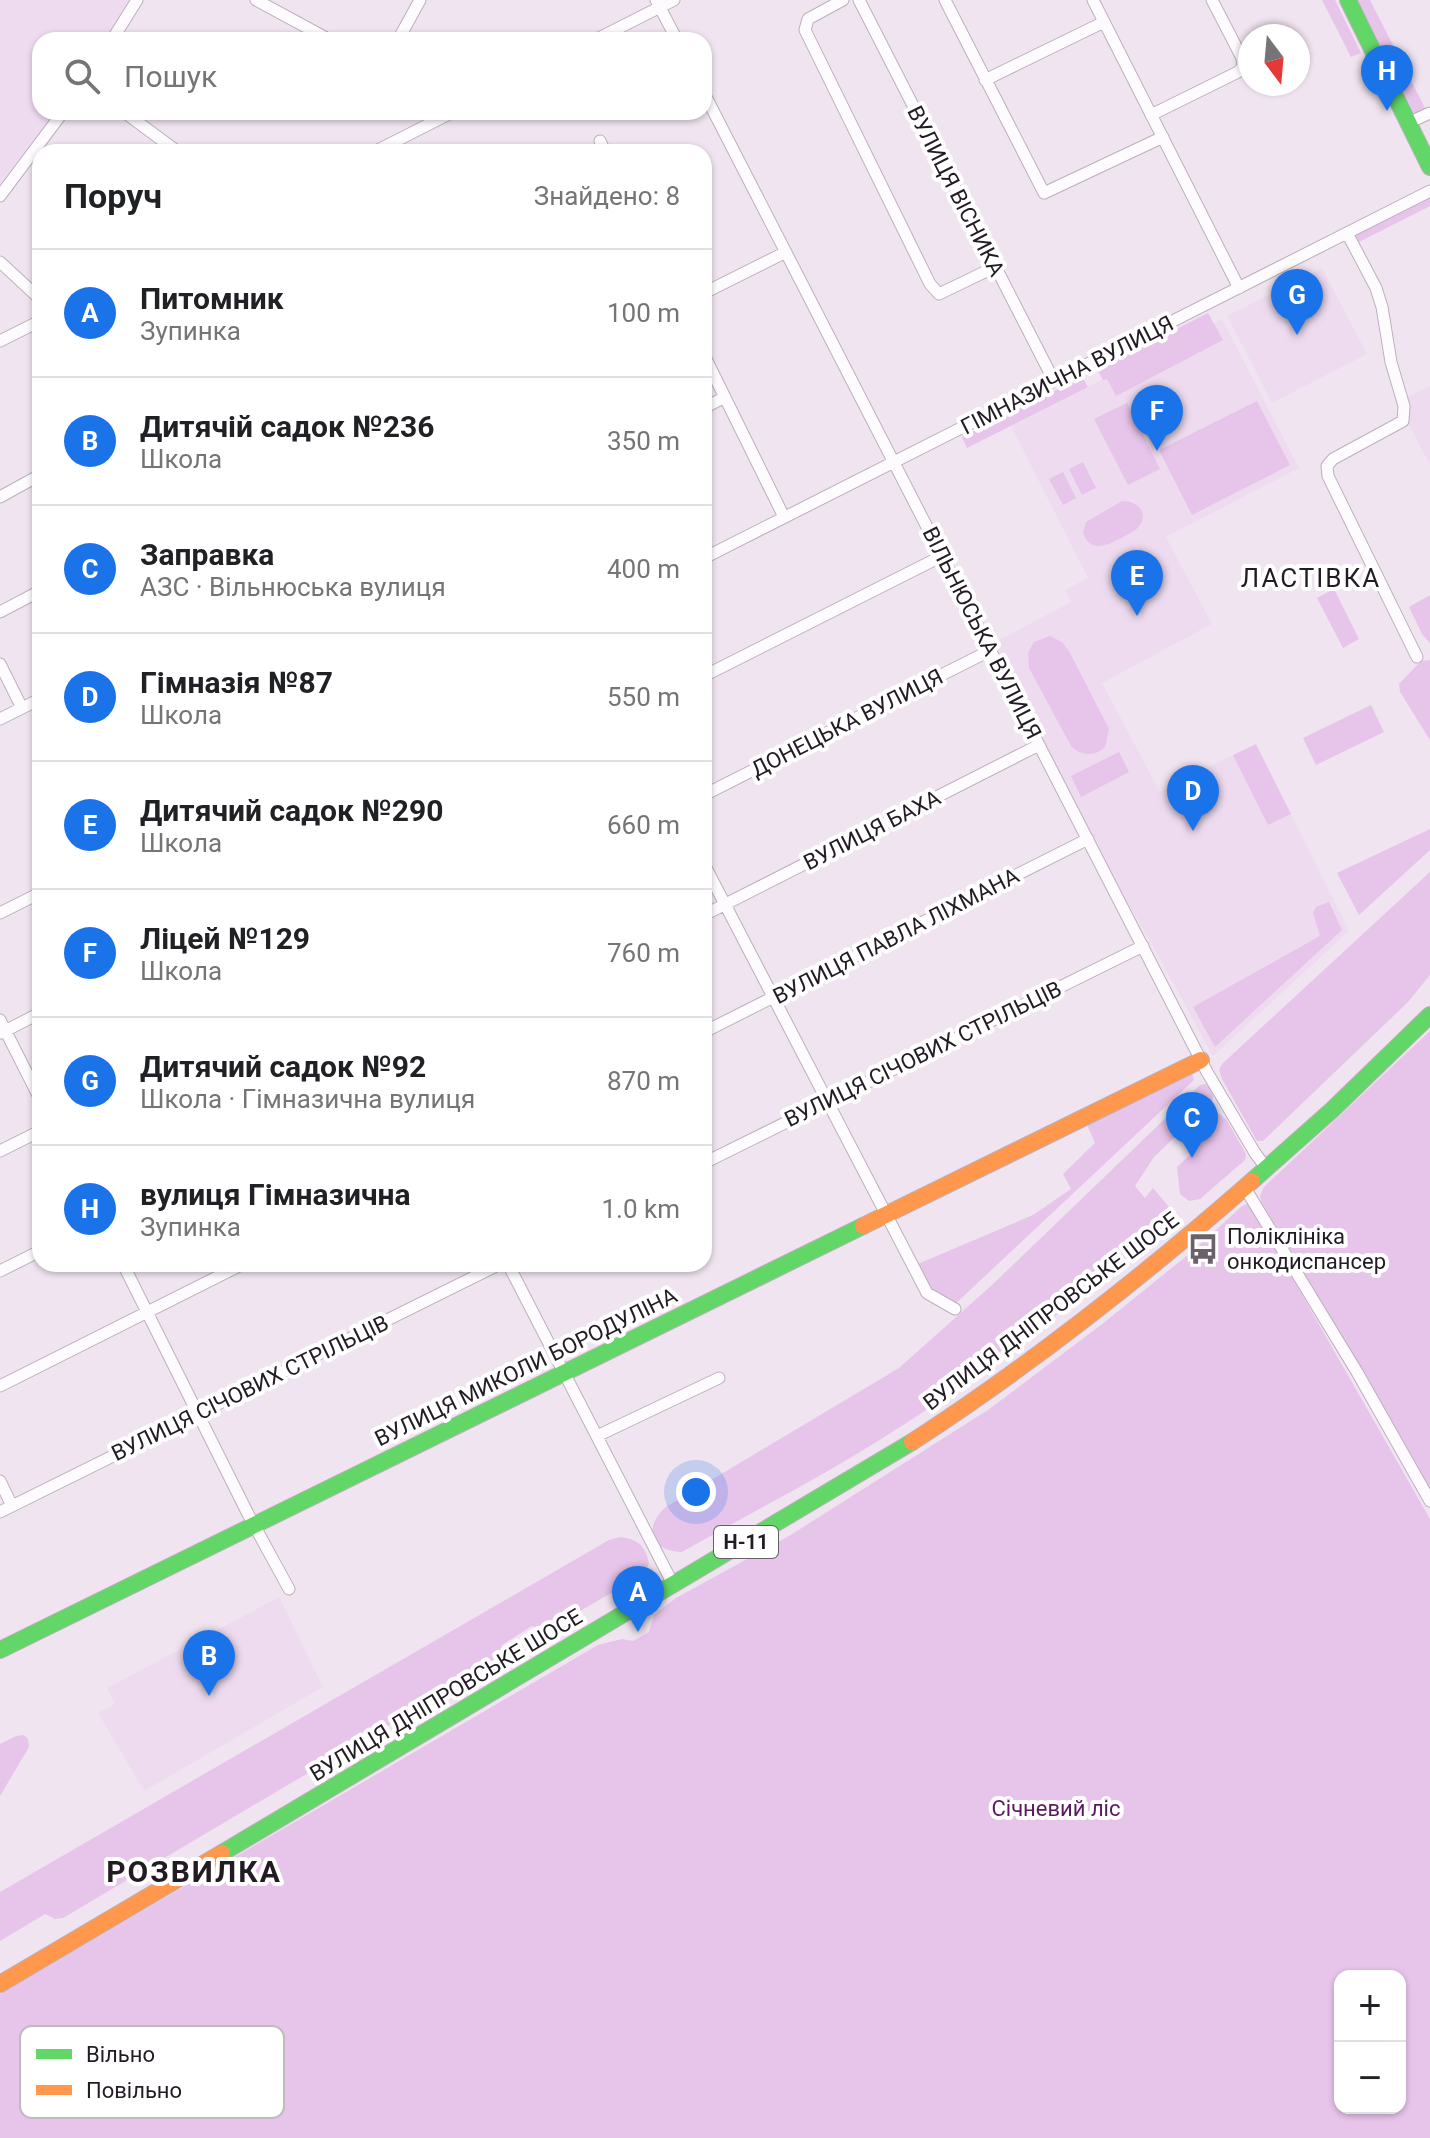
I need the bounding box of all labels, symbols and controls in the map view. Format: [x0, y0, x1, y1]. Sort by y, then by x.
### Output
north arrow [1238, 24, 1310, 96]
search box [32, 32, 712, 120]
pin: H [1361, 45, 1413, 111]
icon: search [60, 54, 104, 98]
text: Пошук [124, 59, 217, 94]
street label: ВУЛИЦЯ ВІСНИКА [902, 102, 1010, 281]
text: Поруч [64, 176, 162, 216]
text: Знайдено: 8 [534, 181, 680, 211]
pin: G [1271, 269, 1323, 335]
text: Питомник [140, 281, 284, 316]
text: A [81, 298, 99, 328]
text: 100 m [607, 298, 680, 328]
street label: ГІМНАЗИЧНА ВУЛИЦЯ [957, 311, 1177, 439]
text: Зупинка [140, 316, 241, 346]
pin: F [1131, 385, 1183, 451]
text: Дитячій садок №236 [140, 409, 434, 444]
text: B [82, 426, 98, 456]
text: 350 m [607, 426, 680, 456]
text: Школа [140, 444, 222, 474]
street label: ВІЛЬНЮСЬКА ВУЛИЦЯ [918, 523, 1046, 743]
text: Заправка [140, 537, 274, 572]
pin: E [1111, 550, 1163, 616]
text: C [81, 554, 99, 584]
text: 400 m [607, 554, 680, 584]
district label: ЛАСТІВКА [1241, 563, 1381, 593]
text: АЗС · Вільнюська вулиця [140, 572, 446, 602]
street label: ДОНЕЦЬКА ВУЛИЦЯ [747, 664, 947, 782]
text: Гімназія №87 [140, 665, 333, 700]
text: D [82, 682, 98, 712]
text: 550 m [607, 682, 680, 712]
text: Школа [140, 700, 222, 730]
pin: D [1167, 765, 1219, 831]
street label: ВУЛИЦЯ БАХА [799, 785, 945, 875]
text: Дитячий садок №290 [140, 793, 443, 828]
text: E [83, 810, 97, 840]
text: 660 m [607, 810, 680, 840]
text: Школа [140, 828, 222, 858]
street label: ВУЛИЦЯ ПАВЛА ЛІХМАНА [769, 863, 1024, 1009]
text: Ліцей №129 [140, 921, 310, 956]
text: F [83, 938, 97, 968]
text: 760 m [607, 938, 680, 968]
text: Школа [140, 956, 222, 986]
street label: ВУЛИЦЯ СІЧОВИХ СТРІЛЬЦІВ [780, 976, 1066, 1132]
text: Дитячий садок №92 [140, 1049, 426, 1084]
text: G [81, 1066, 99, 1096]
text: 870 m [607, 1066, 680, 1096]
text: Школа · Гімназична вулиця [140, 1084, 475, 1114]
pin: C [1166, 1092, 1218, 1158]
text: вулиця Гімназична [140, 1177, 411, 1212]
text: H [81, 1194, 99, 1224]
text: 1.0 km [601, 1194, 680, 1224]
street label: ВУЛИЦЯ ДНІПРОВСЬКЕ ШОСЕ [918, 1207, 1184, 1415]
text: Зупинка [140, 1212, 241, 1242]
place label: Поліклініка онкодиспансер [1227, 1224, 1386, 1274]
bus stop icon: Поліклініка онкодиспансер [1186, 1232, 1220, 1266]
street label: ВУЛИЦЯ МИКОЛИ БОРОДУЛІНА [371, 1282, 682, 1451]
street label: ВУЛИЦЯ СІЧОВИХ СТРІЛЬЦІВ [107, 1310, 393, 1466]
your location [676, 1472, 716, 1512]
road number: Н-11 [714, 1526, 778, 1558]
pin: A [612, 1566, 664, 1632]
street label: ВУЛИЦЯ ДНІПРОВСЬКЕ ШОСЕ [305, 1604, 587, 1786]
pin: B [183, 1630, 235, 1696]
park label: Січневий ліс [991, 1796, 1121, 1821]
district label: РОЗВИЛКА [106, 1854, 282, 1889]
map controls [1334, 1970, 1406, 2114]
button: + [1334, 1970, 1406, 2042]
legend [20, 2026, 284, 2118]
text: Вільно [86, 2042, 155, 2067]
button: − [1334, 2042, 1406, 2114]
text: Повільно [86, 2078, 182, 2103]

